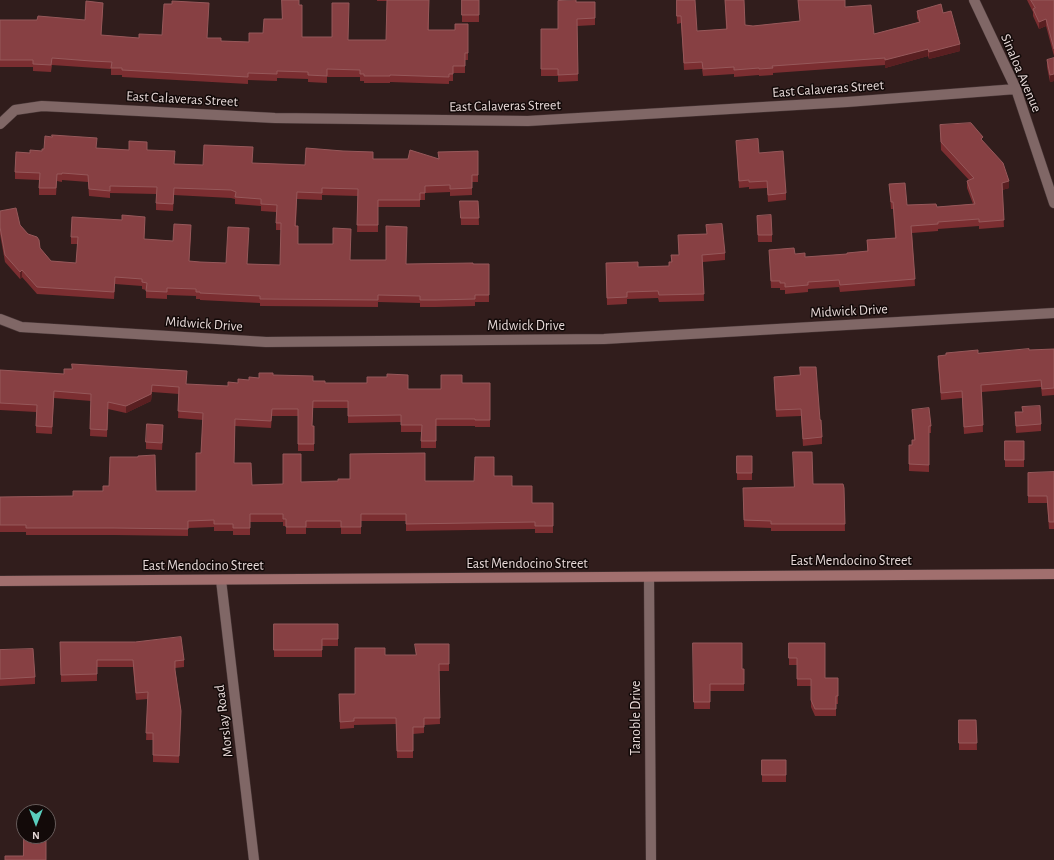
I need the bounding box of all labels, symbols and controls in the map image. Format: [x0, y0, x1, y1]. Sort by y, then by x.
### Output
street label: Sinaloa Avenue [997, 31, 1045, 115]
street label: East Calaveras Street [772, 77, 884, 101]
street label: East Calaveras Street [126, 88, 238, 110]
street label: East Calaveras Street [449, 97, 561, 115]
street label: Midwick Drive [810, 301, 888, 321]
street label: Midwick Drive [165, 313, 243, 335]
street label: Midwick Drive [487, 318, 565, 334]
street label: East Mendocino Street [790, 553, 912, 569]
street label: East Mendocino Street [466, 556, 588, 572]
street label: East Mendocino Street [142, 558, 264, 574]
street label: Tanoble Drive [628, 681, 644, 755]
street label: Morslay Road [211, 684, 237, 758]
north arrow [16, 804, 56, 844]
text: N [32, 830, 40, 841]

